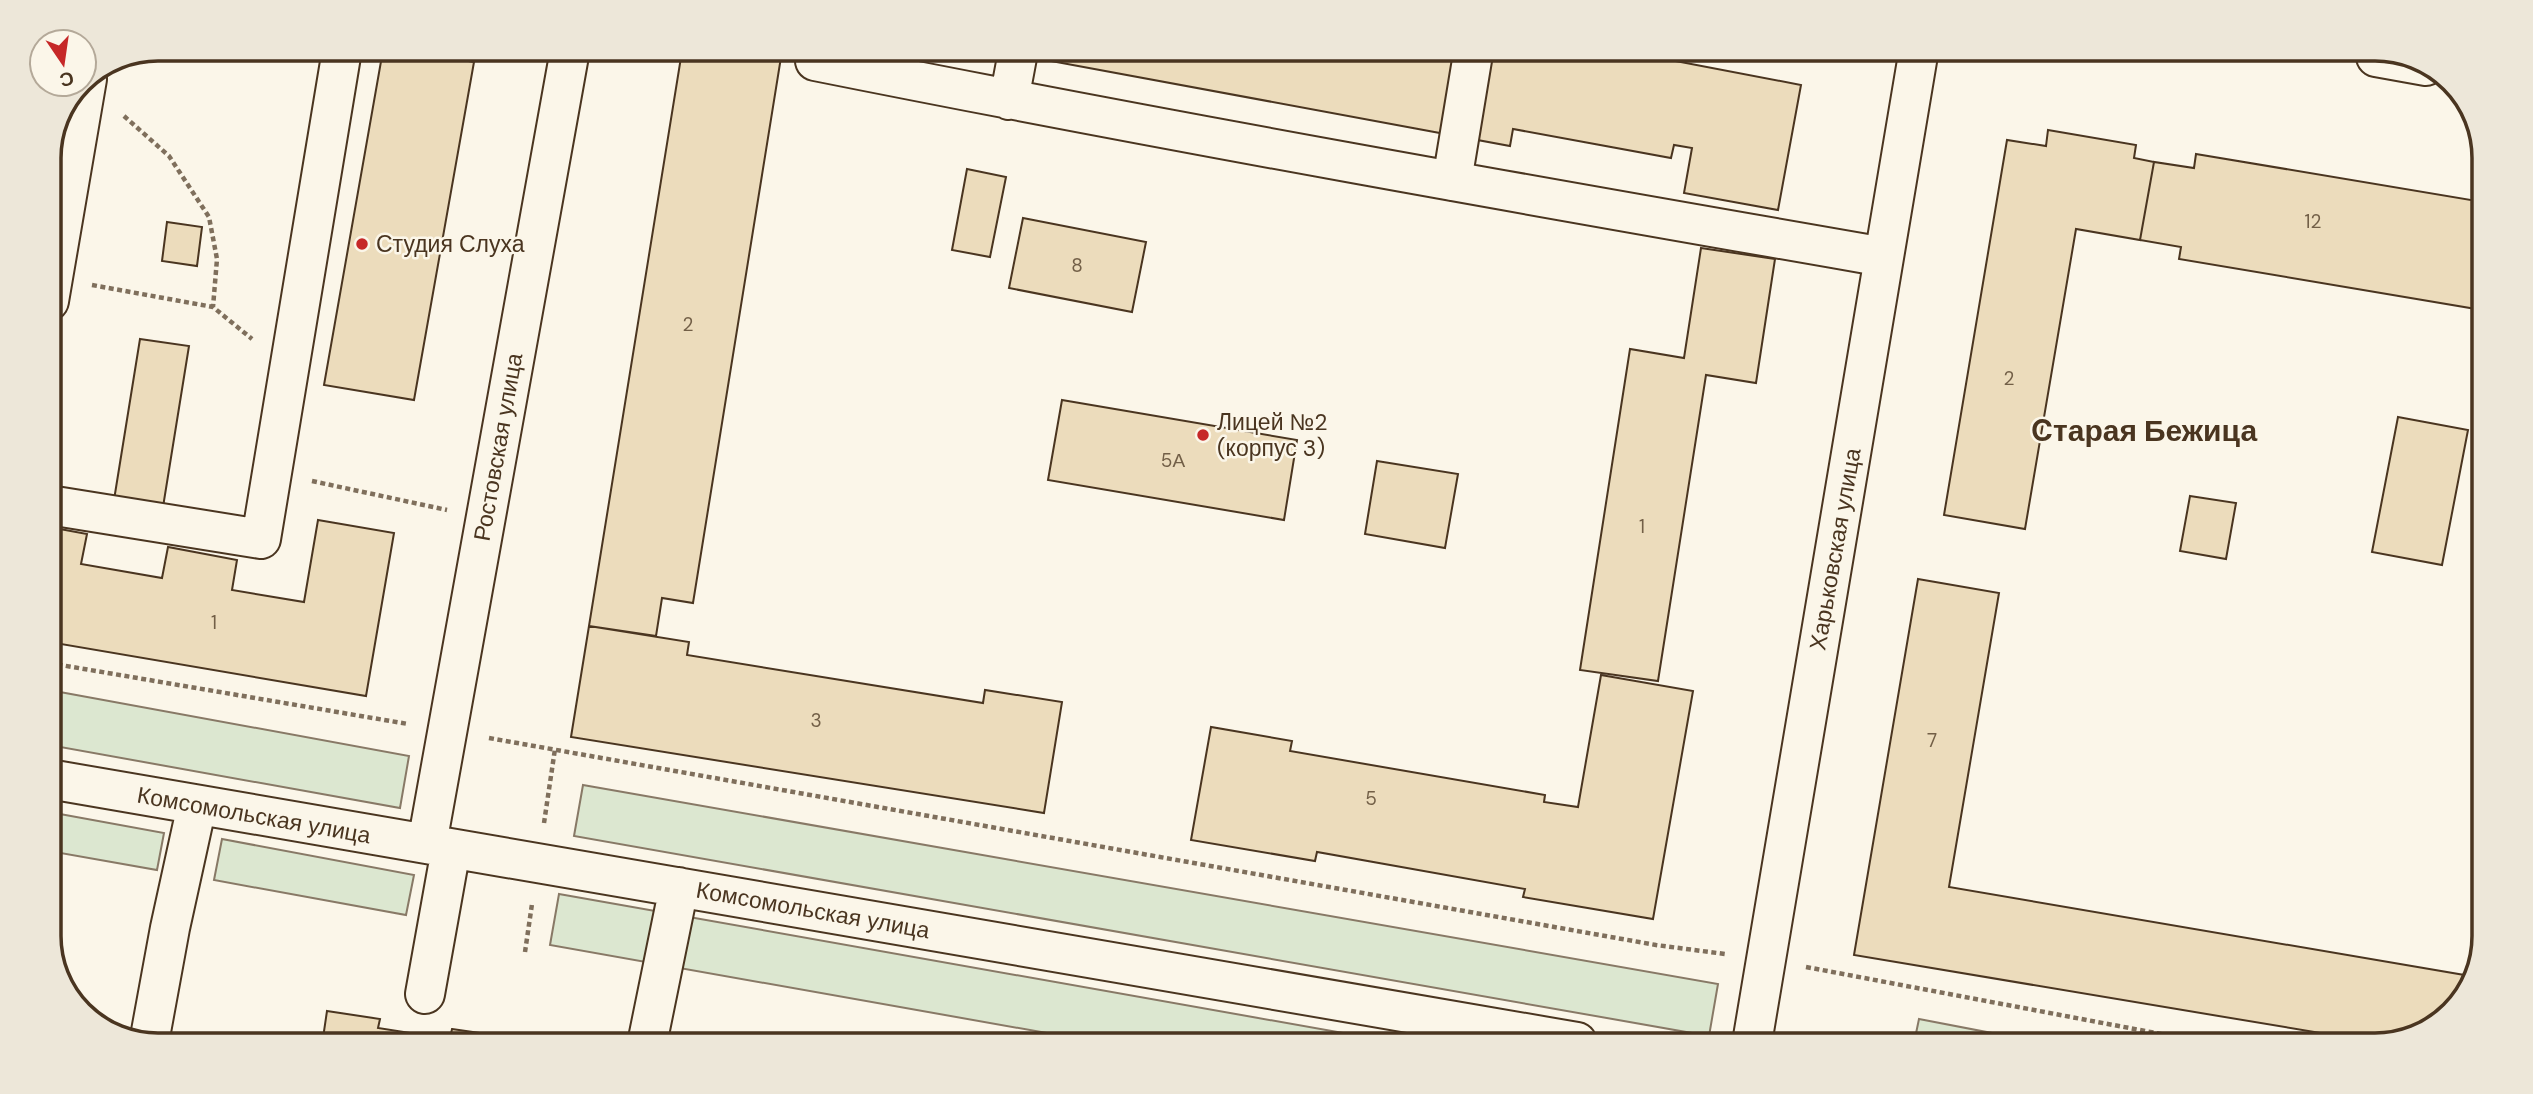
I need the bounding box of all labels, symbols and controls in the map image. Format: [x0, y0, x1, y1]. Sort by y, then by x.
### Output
north arrow [28, 28, 98, 98]
text: С [57, 65, 76, 93]
house number: 12 [2305, 209, 2321, 234]
place label: Студия Слуха [376, 229, 525, 259]
marker: Студия Слуха [354, 236, 370, 252]
house number: 8 [1071, 253, 1083, 278]
house number: 2 [683, 312, 694, 337]
street label: Ростовская улица [467, 350, 529, 543]
house number: 2 [2004, 366, 2015, 391]
place label: Лицей №2 (корпус 3) [1217, 407, 1328, 463]
district label: Cтарая Бежица [2031, 411, 2257, 450]
marker: Лицей №2 (корпус 3) [1195, 427, 1211, 443]
street label: Харьковская улица [1802, 445, 1868, 652]
house number: 5А [1161, 448, 1185, 473]
house number: 1 [1639, 514, 1645, 539]
house number: 1 [211, 610, 217, 635]
house number: 3 [810, 708, 822, 733]
house number: 7 [1927, 728, 1937, 753]
street label: Комсомольская улица [135, 780, 373, 850]
house number: 5 [1365, 786, 1377, 811]
street label: Комсомольская улица [694, 875, 932, 945]

